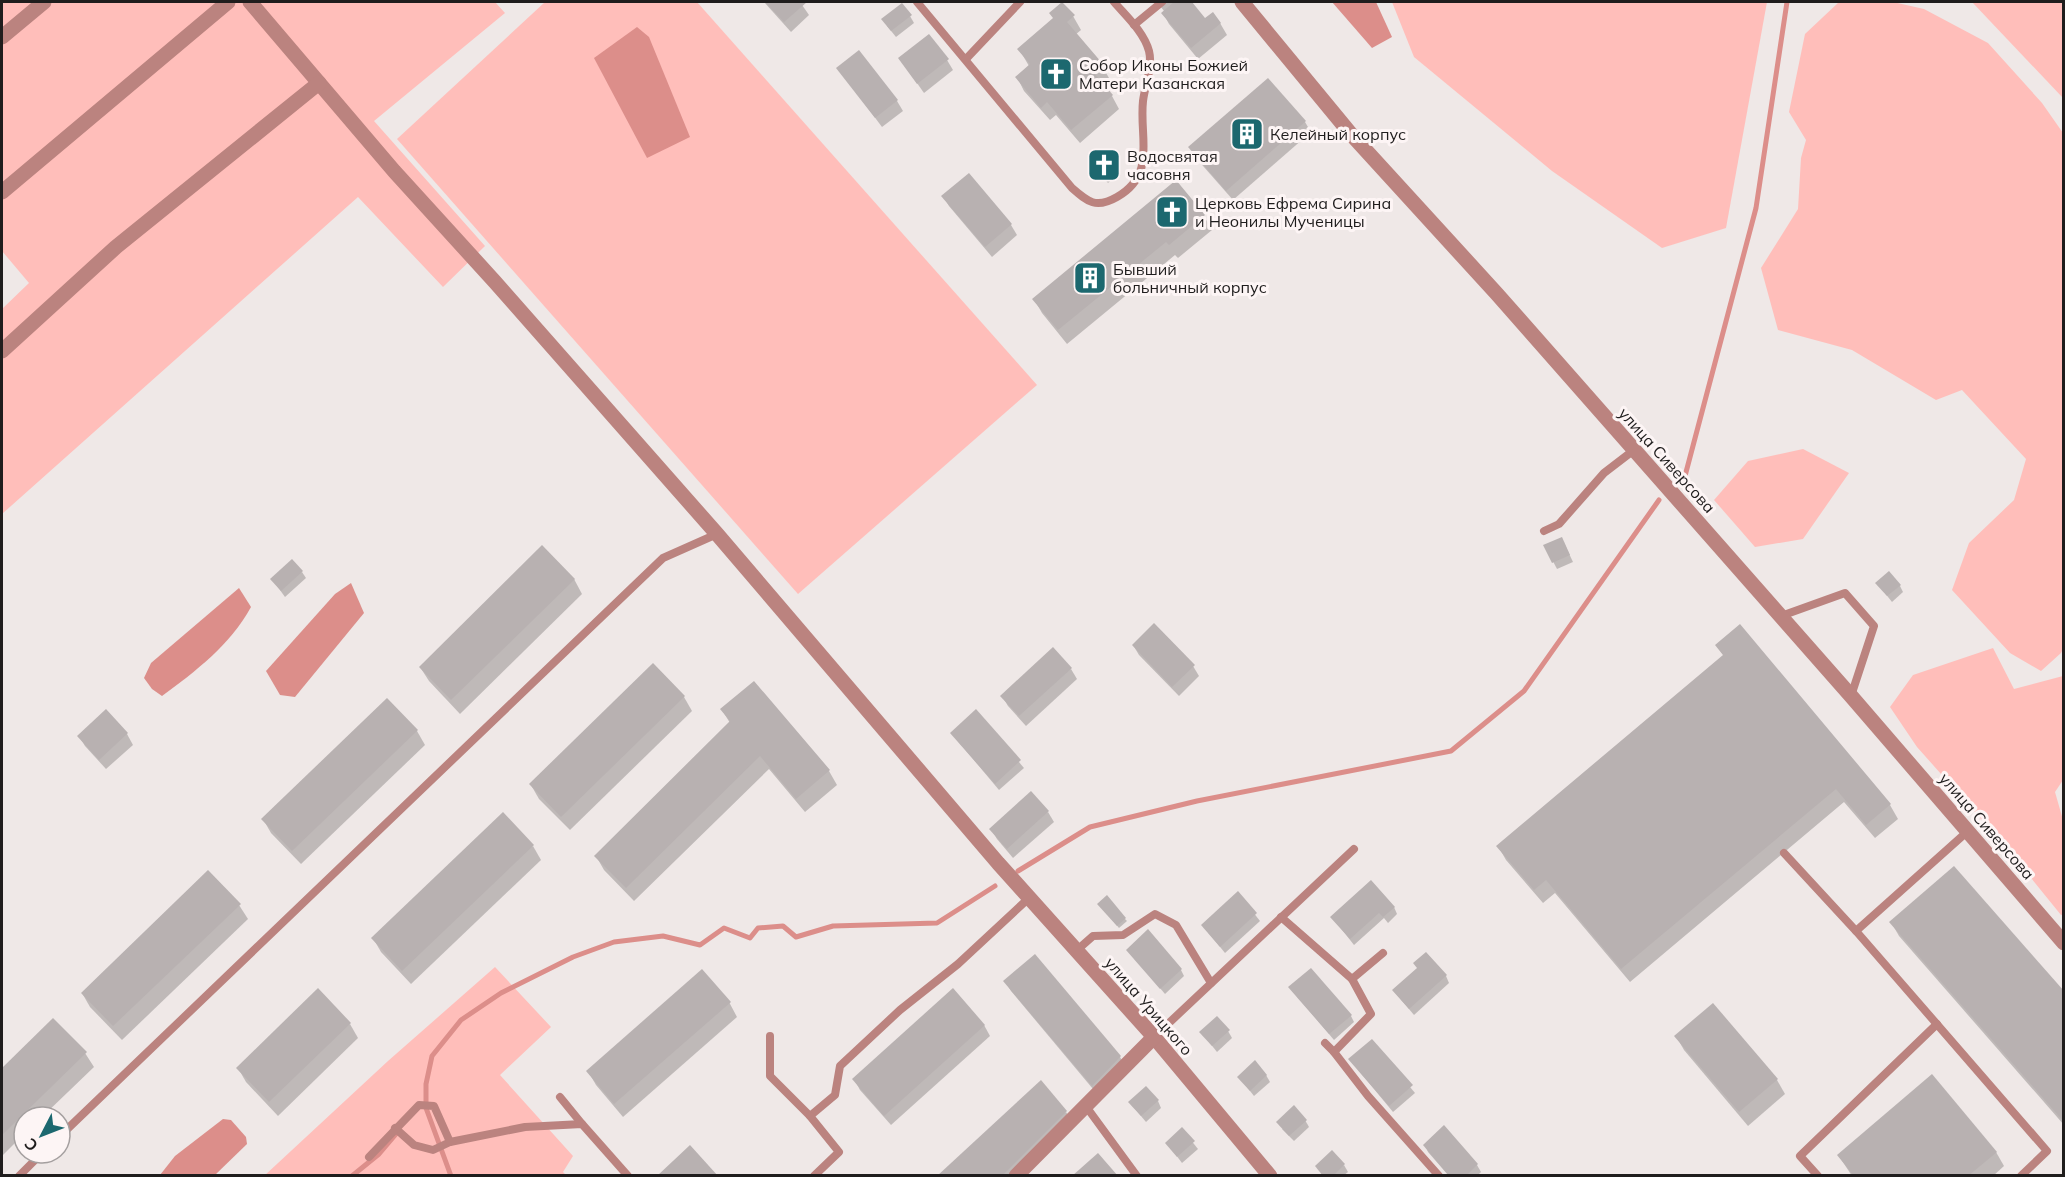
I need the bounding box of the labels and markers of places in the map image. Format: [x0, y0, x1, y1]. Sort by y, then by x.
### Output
place label: Собор Иконы Божией Матери Казанская [1079, 55, 1248, 93]
church icon: Собор Иконы Божией Матери Казанская [1038, 56, 1074, 92]
building icon: Келейный корпус [1229, 116, 1265, 152]
place label: Келейный корпус [1270, 124, 1406, 144]
place label: Водосвятая часовня [1127, 146, 1218, 184]
church icon: Водосвятая часовня [1086, 147, 1122, 183]
place label: Церковь Ефрема Сирина и Неонилы Мученицы [1195, 193, 1391, 231]
church icon: Церковь Ефрема Сирина и Неонилы Мученицы [1154, 194, 1190, 230]
place label: Бывший больничный корпус [1113, 259, 1267, 297]
building icon: Бывший больничный корпус [1072, 260, 1108, 296]

